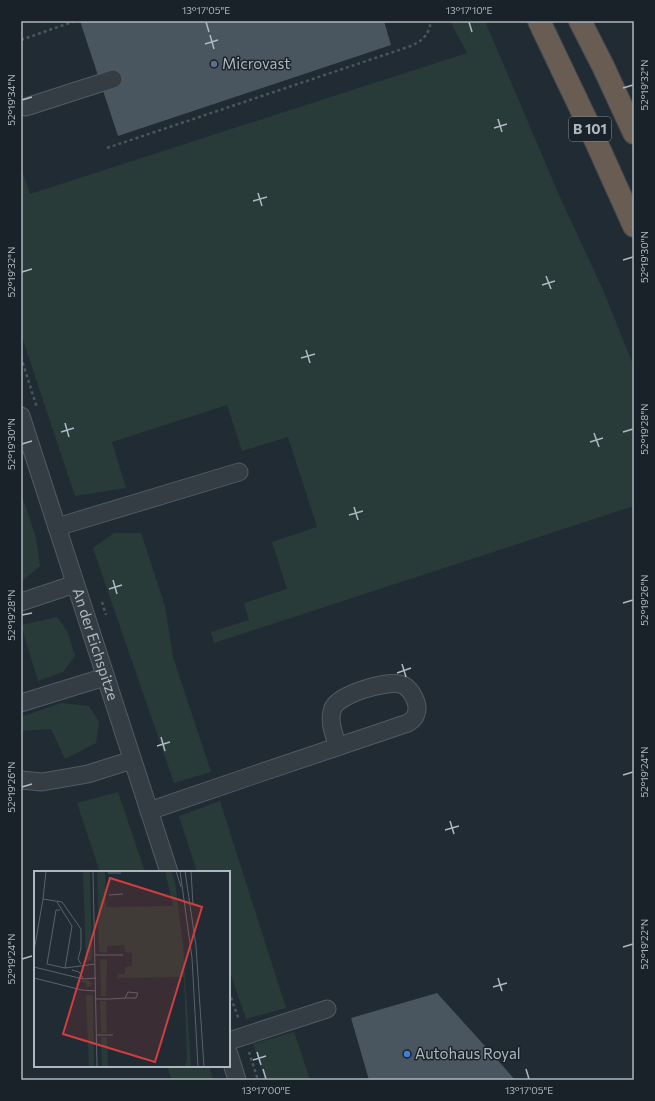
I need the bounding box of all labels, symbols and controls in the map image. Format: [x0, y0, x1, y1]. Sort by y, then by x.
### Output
text: 13°17'05"E [182, 4, 230, 16]
text: 13°17'10"E [446, 4, 492, 16]
place label: Microvast [222, 54, 290, 72]
marker: Microvast [209, 59, 219, 69]
text: 52°19'32"N [638, 60, 650, 110]
text: 52°19'34"N [5, 74, 17, 126]
road number: B 101 [569, 117, 611, 141]
text: 52°19'30"N [638, 231, 650, 283]
text: 52°19'32"N [5, 247, 17, 297]
text: 52°19'28"N [638, 403, 650, 455]
text: 52°19'30"N [5, 418, 17, 470]
text: 52°19'26"N [638, 574, 650, 626]
street label: An der Eichspitze [69, 585, 123, 703]
text: 52°19'28"N [5, 589, 17, 641]
text: 52°19'24"N [638, 746, 650, 798]
text: 52°19'26"N [5, 761, 17, 813]
inset map [34, 871, 230, 1067]
text: 52°19'22"N [638, 919, 650, 969]
text: 52°19'24"N [5, 933, 17, 985]
place label: Autohaus Royal [415, 1044, 521, 1062]
marker: Autohaus Royal [402, 1049, 412, 1059]
text: 13°17'00"E [242, 1084, 291, 1096]
text: 13°17'05"E [505, 1084, 553, 1096]

